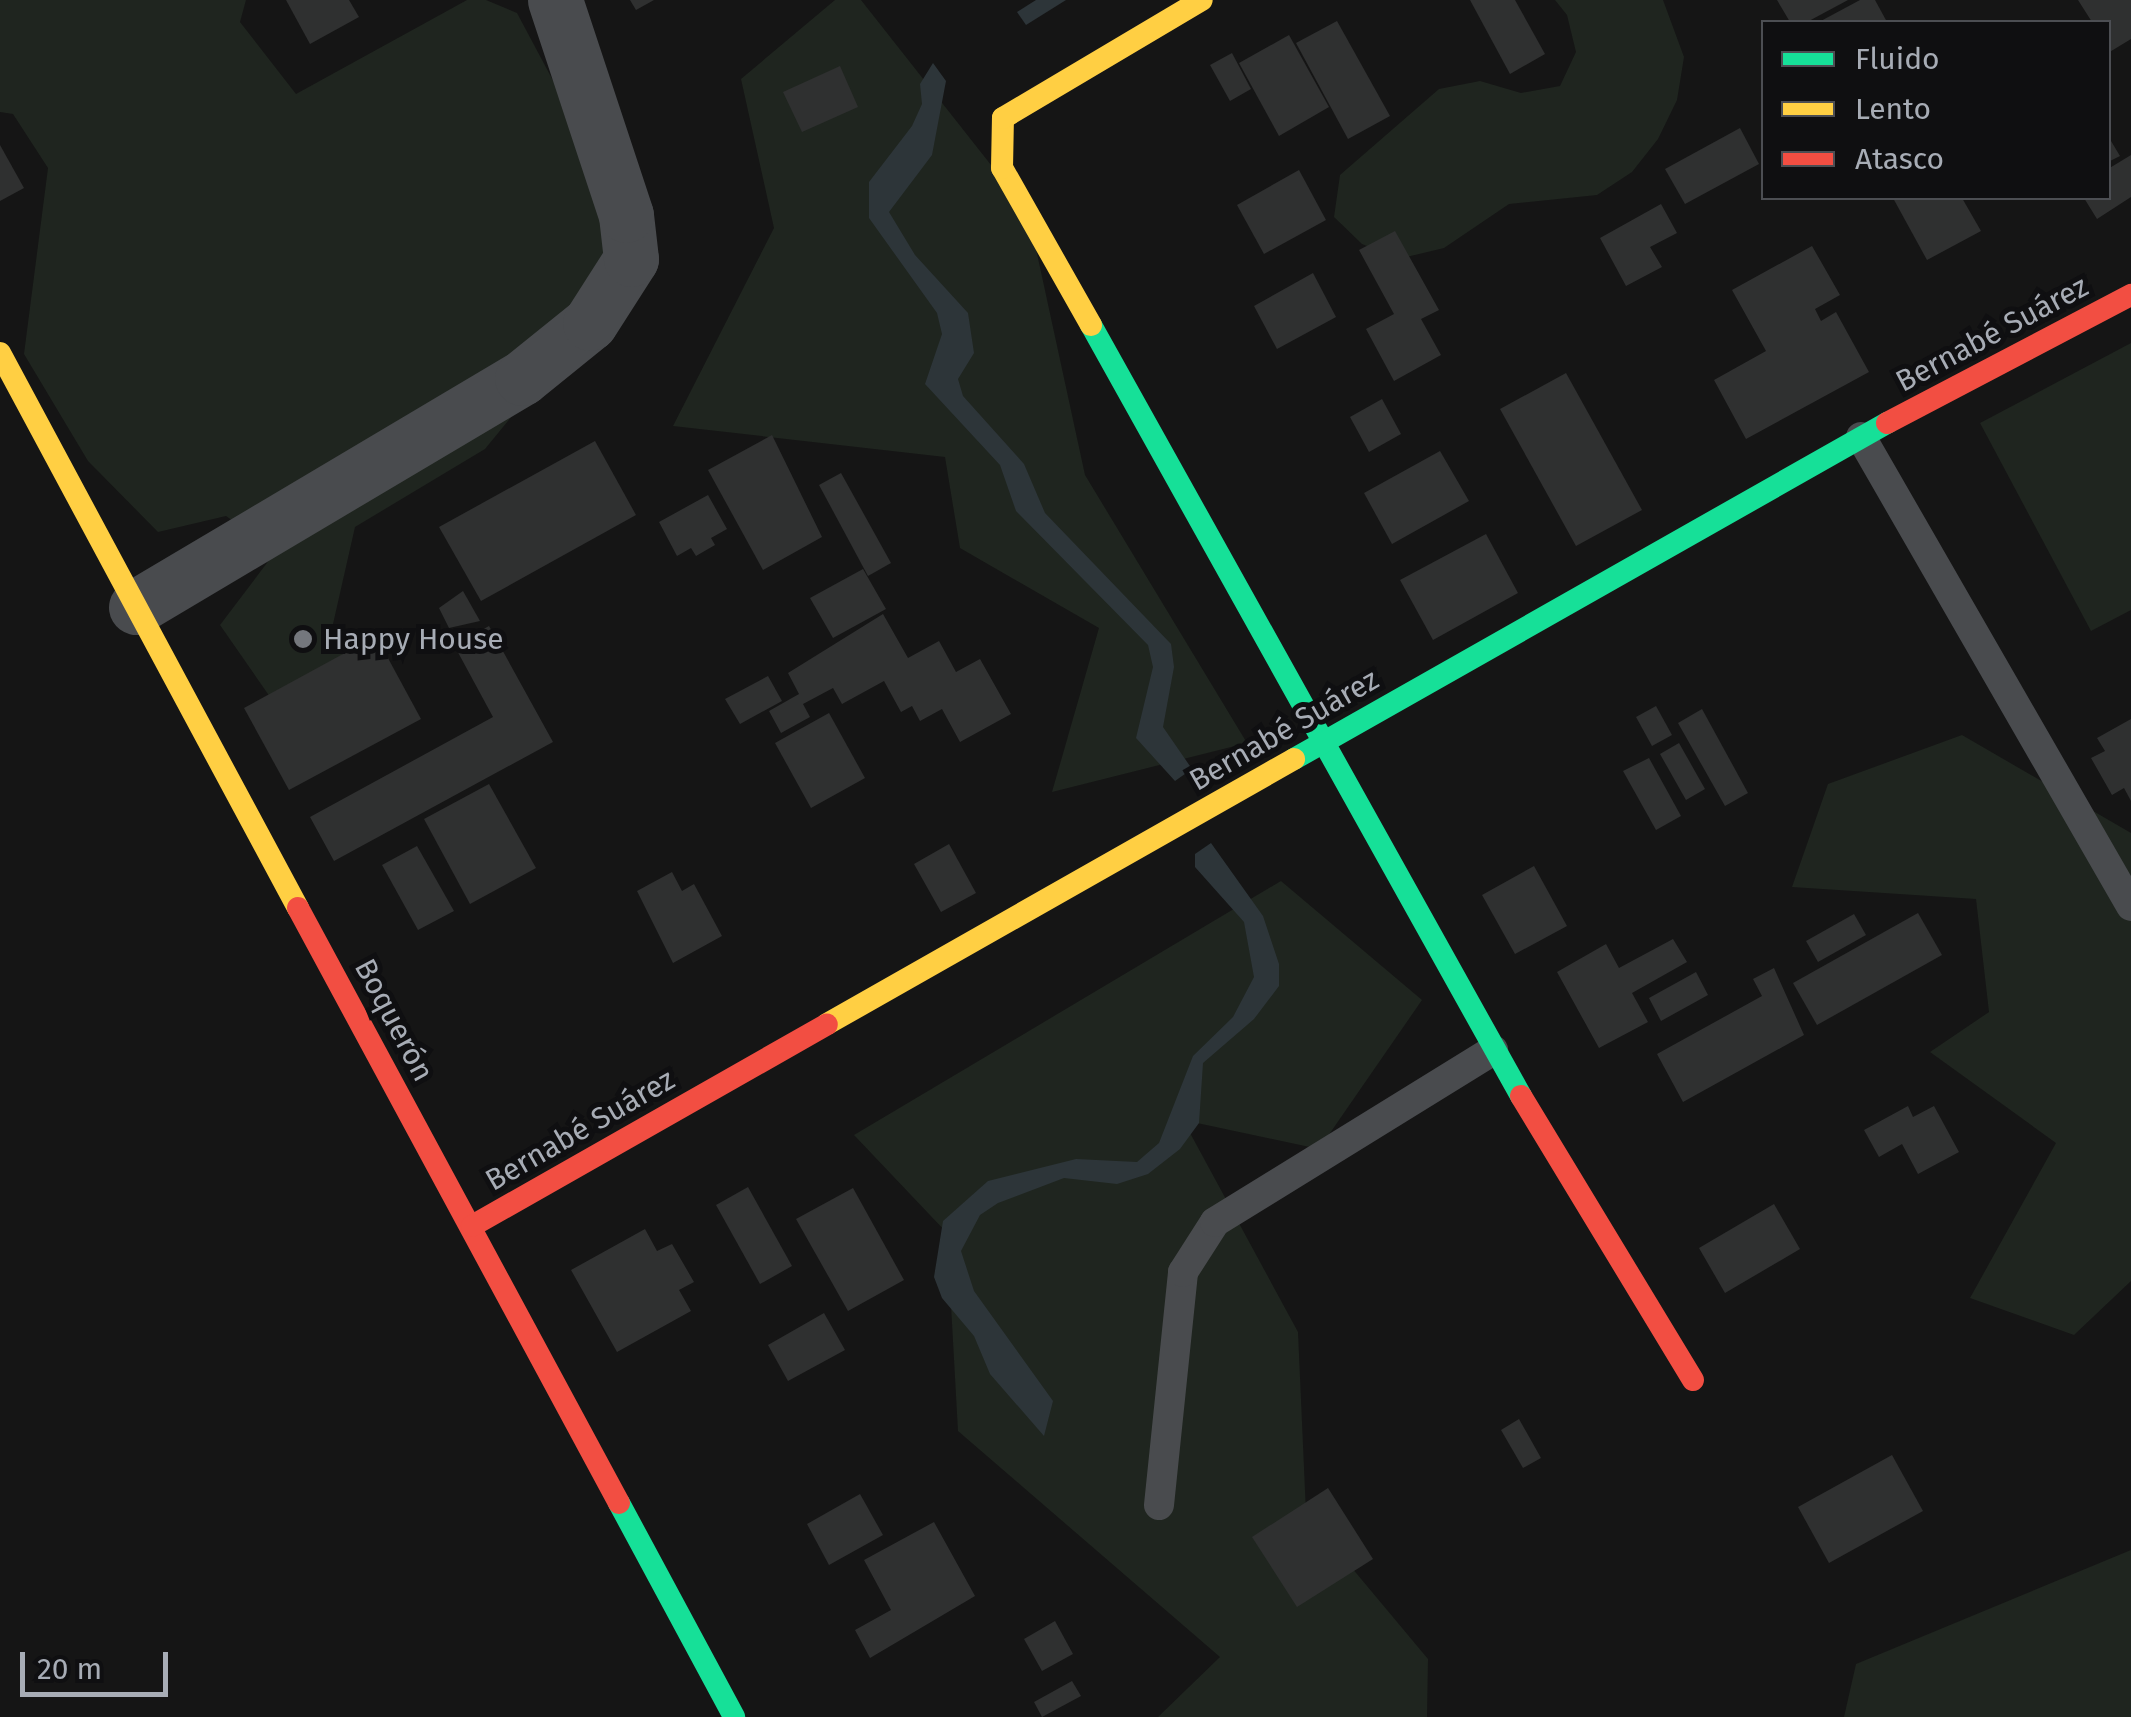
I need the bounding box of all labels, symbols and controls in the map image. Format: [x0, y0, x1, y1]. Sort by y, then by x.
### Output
legend [1761, 20, 2111, 200]
text: Fluido [1855, 41, 1940, 77]
text: Lento [1855, 91, 1931, 127]
text: Atasco [1855, 141, 1944, 177]
street label: Bernabé Suárez [1890, 268, 2094, 400]
place label: Happy House [323, 621, 504, 657]
marker: Happy House [292, 628, 314, 650]
street label: Bernabé Suárez [1183, 661, 1385, 799]
street label: Boquerón [347, 953, 441, 1087]
street label: Bernabé Suárez [479, 1061, 681, 1199]
scale bar [25, 1632, 172, 1694]
text: 20 m [37, 1651, 102, 1687]

